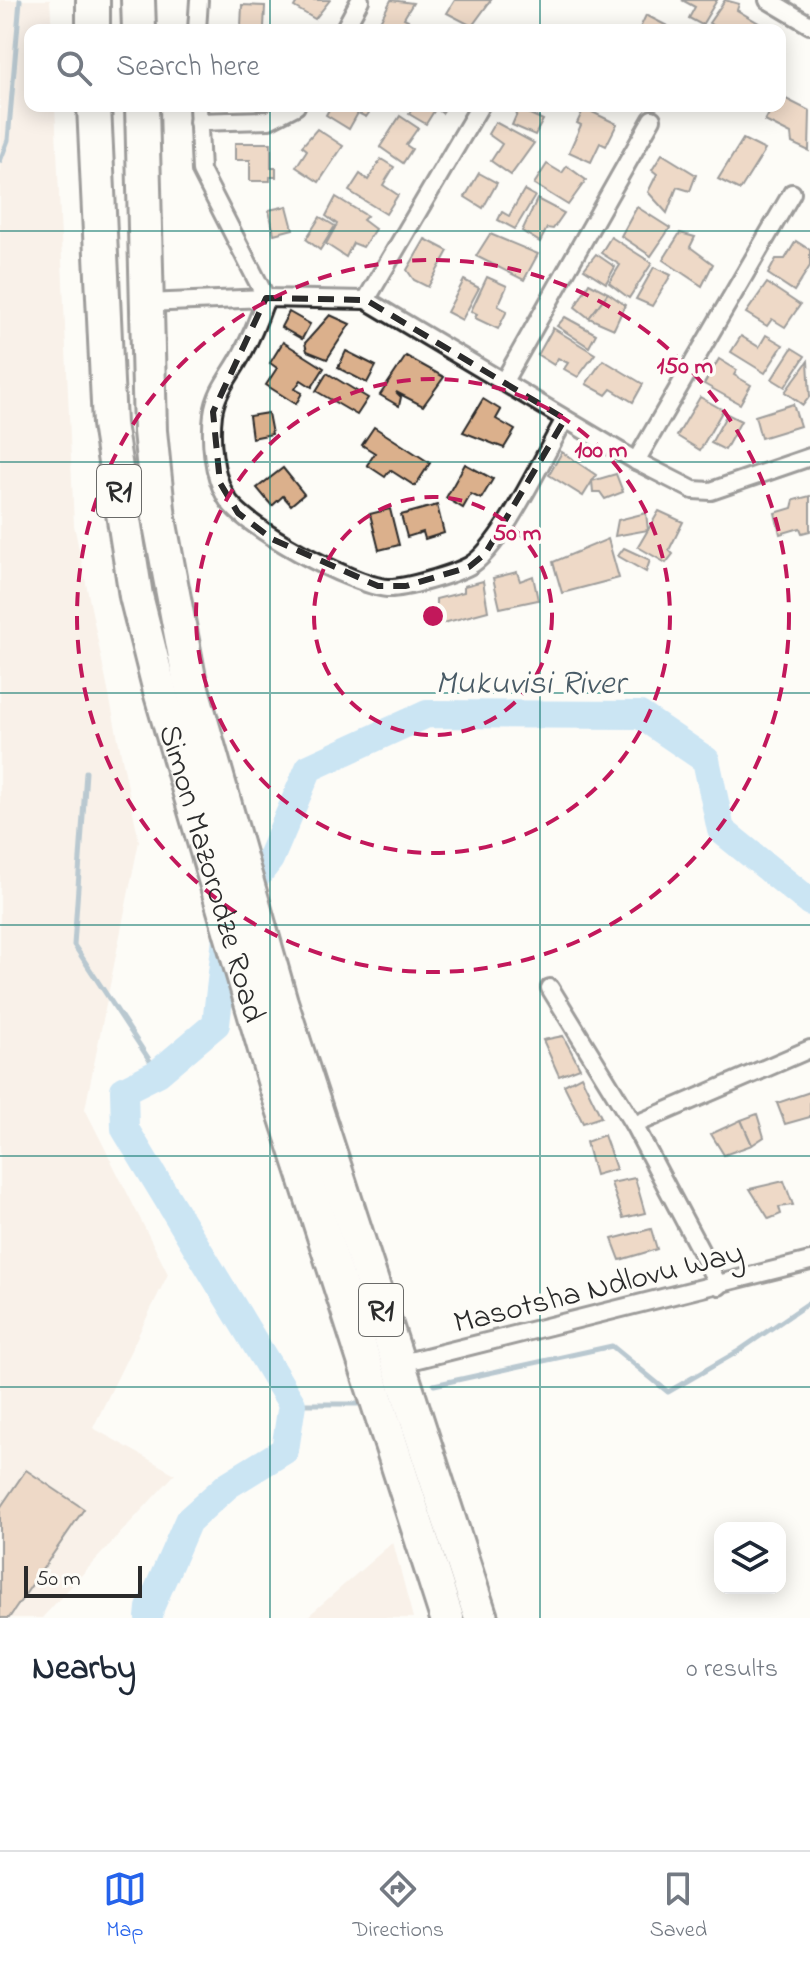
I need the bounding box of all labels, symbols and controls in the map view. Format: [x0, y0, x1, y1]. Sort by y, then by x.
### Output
search box [24, 24, 786, 112]
icon: search [52, 46, 96, 90]
text: Search here [116, 46, 260, 90]
text: 150 m [657, 350, 714, 385]
text: 100 m [575, 434, 628, 469]
road number: R1 [97, 465, 141, 517]
text: 50 m [493, 517, 542, 552]
centre of rings [419, 602, 447, 630]
water label: Mukuvisi River [435, 660, 630, 710]
street label: Simon Mazorodze Road [144, 719, 276, 1028]
street label: Masotsha Ndlovu Way [449, 1231, 749, 1348]
road number: R1 [359, 1284, 403, 1336]
map controls [714, 1522, 786, 1594]
button: layers [714, 1522, 786, 1594]
scale bar [24, 1562, 142, 1598]
text: 50 m [36, 1564, 81, 1596]
text: Nearby [32, 1645, 136, 1695]
text: 0 results [686, 1651, 778, 1689]
tab: Map [103, 1867, 147, 1947]
tab: Directions [353, 1867, 444, 1947]
tab: Saved [650, 1867, 707, 1947]

